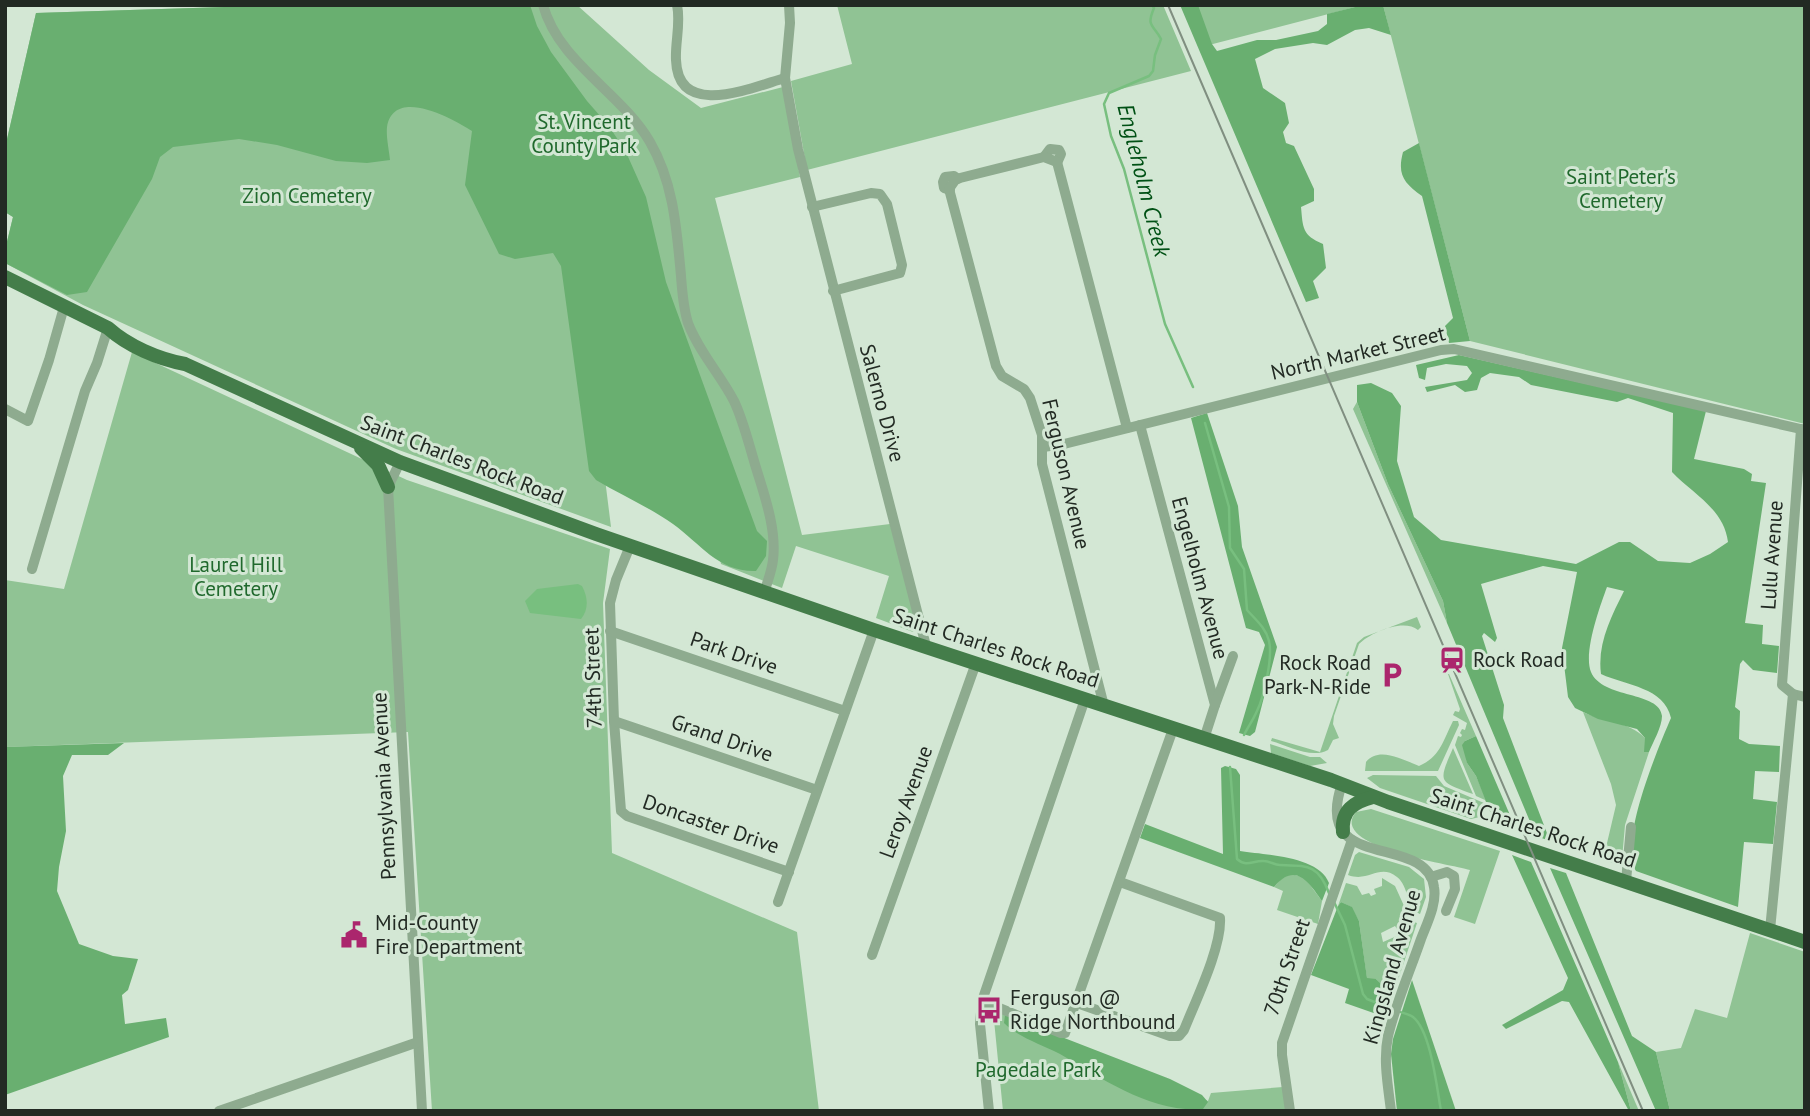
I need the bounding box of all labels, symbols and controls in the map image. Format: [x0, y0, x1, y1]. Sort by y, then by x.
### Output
water label: Engleholm Creek [1111, 100, 1178, 261]
park label: St. Vincent County Park [531, 108, 637, 159]
park label: Saint Peter's Cemetery [1566, 163, 1676, 214]
park label: Zion Cemetery [242, 182, 372, 209]
street label: North Market Street [1268, 319, 1448, 386]
street label: Salerno Drive [854, 341, 911, 465]
street label: Ferguson Avenue [1036, 396, 1097, 552]
street label: Saint Charles Rock Road [357, 408, 568, 511]
street label: Engelholm Avenue [1166, 494, 1235, 662]
street label: Lulu Avenue [1754, 499, 1789, 611]
park label: Laurel Hill Cemetery [189, 551, 283, 602]
street label: Saint Charles Rock Road [890, 601, 1103, 694]
street label: Park Drive [687, 625, 781, 680]
street label: 74th Street [577, 627, 608, 729]
station icon: Rock Road [1437, 645, 1467, 675]
place label: Rock Road [1473, 646, 1565, 673]
place label: Rock Road Park-N-Ride [1264, 649, 1371, 700]
parking icon: Rock Road Park-N-Ride [1377, 660, 1407, 690]
street label: Pennsylvania Avenue [365, 691, 402, 881]
street label: Grand Drive [668, 708, 777, 768]
street label: Leroy Avenue [873, 742, 938, 862]
street label: Saint Charles Rock Road [1427, 781, 1640, 874]
street label: Doncaster Drive [639, 788, 783, 860]
street label: Kingsland Avenue [1357, 886, 1427, 1047]
place label: Mid-County Fire Department [375, 909, 522, 960]
street label: 70th Street [1257, 915, 1316, 1019]
public building icon: Mid-County Fire Department [339, 920, 369, 950]
place label: Ferguson @ Ridge Northbound [1010, 984, 1175, 1035]
bus stop icon: Ferguson @ Ridge Northbound [974, 995, 1004, 1025]
park label: Pagedale Park [975, 1056, 1101, 1083]

